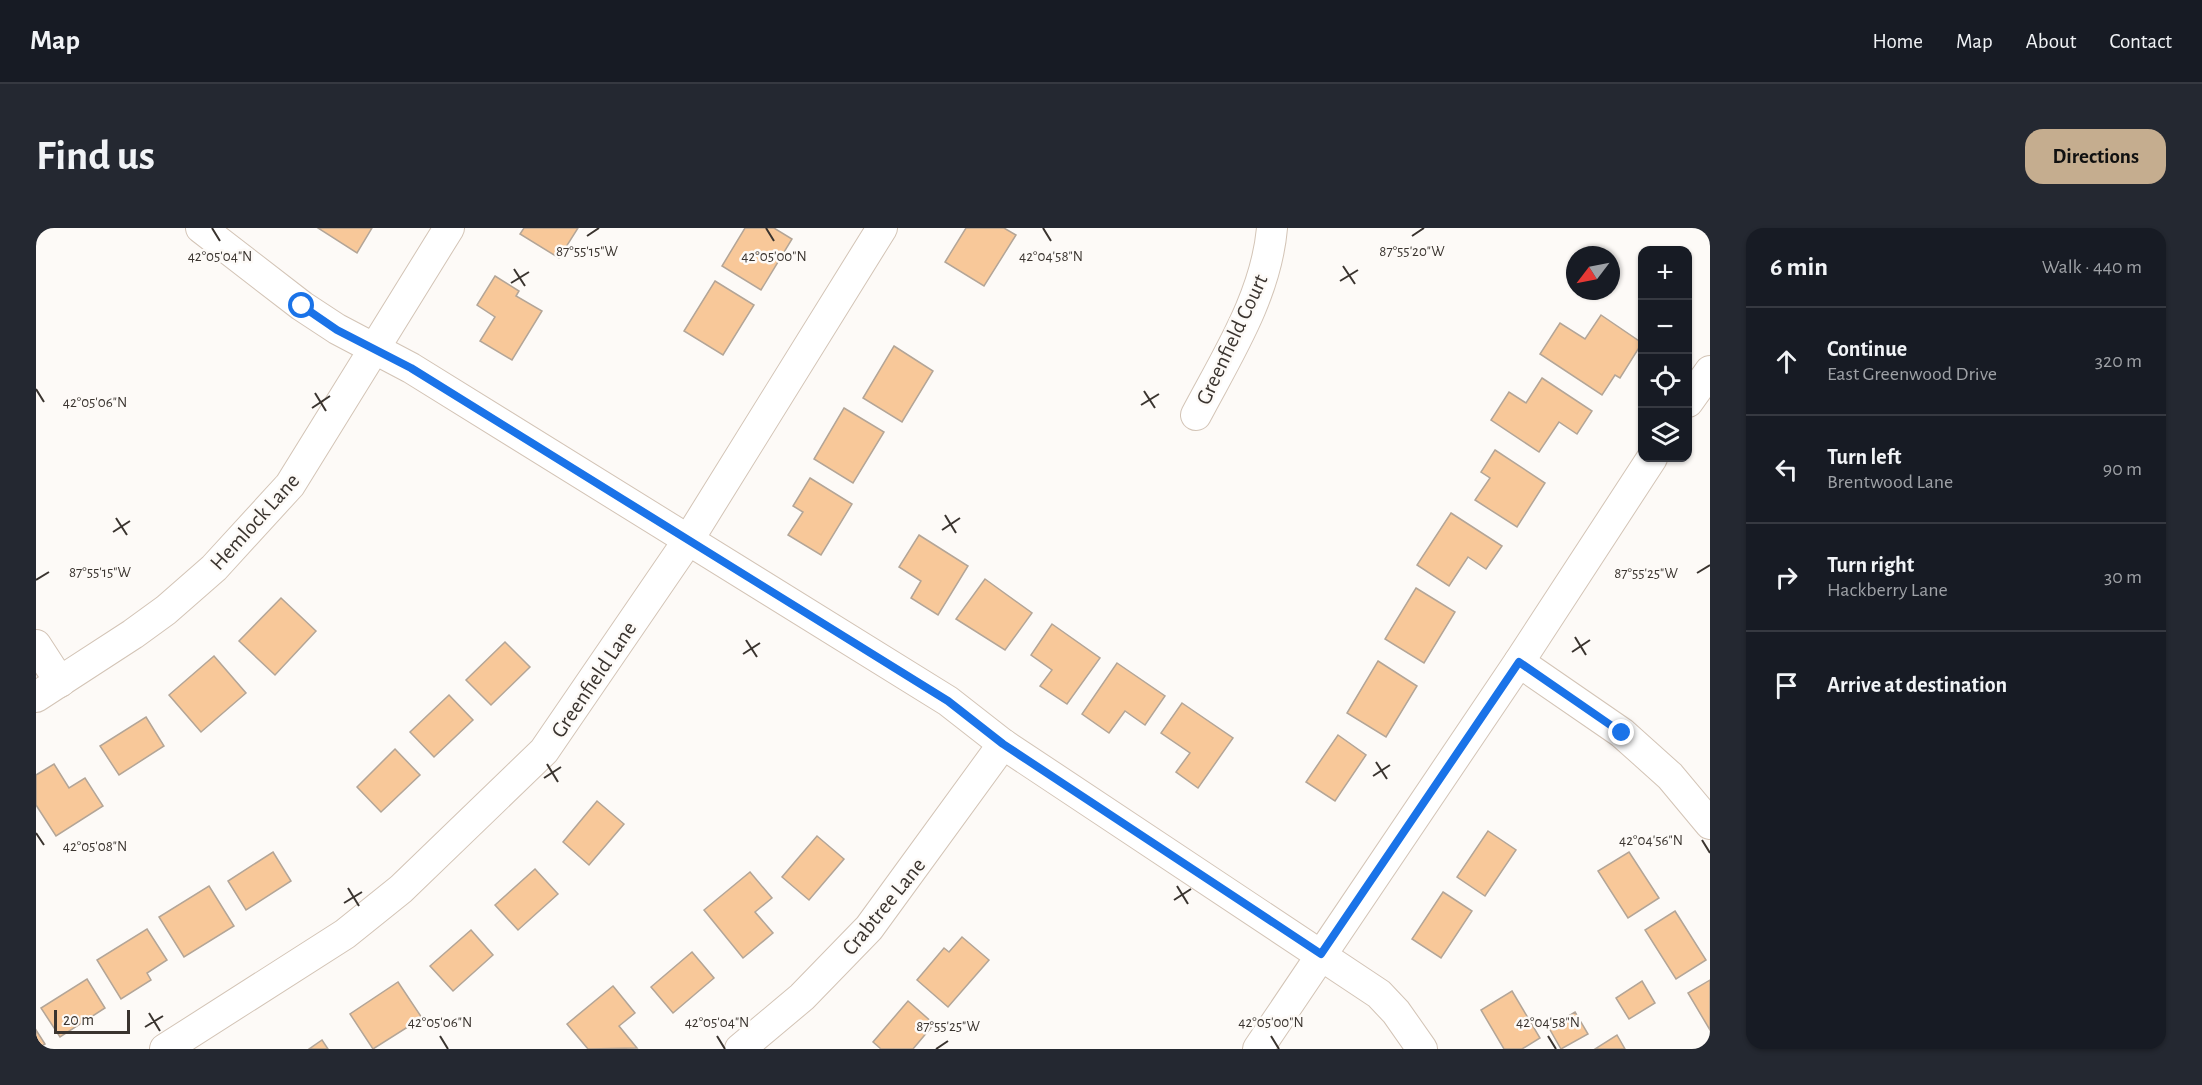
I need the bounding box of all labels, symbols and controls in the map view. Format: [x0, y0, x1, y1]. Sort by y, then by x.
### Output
text: Map [30, 27, 80, 55]
text: Home [1872, 31, 1923, 52]
text: Map [1956, 31, 1993, 52]
text: About [2026, 31, 2076, 52]
text: Contact [2109, 31, 2172, 52]
button: Directions [2025, 129, 2166, 184]
text: Find us [36, 135, 155, 177]
text: 87°55'15"W [556, 244, 619, 259]
text: 87°55'20"W [1379, 244, 1445, 259]
north arrow [1566, 246, 1620, 300]
map controls [1638, 246, 1692, 462]
button: + [1638, 246, 1692, 300]
text: 42°05'04"N [188, 249, 252, 264]
text: 42°05'00"N [741, 249, 807, 264]
text: 42°04'58"N [1019, 249, 1083, 264]
text: 6 min [1770, 254, 1828, 280]
text: Walk · 440 m [2042, 257, 2142, 277]
street label: Greenfield Court [1192, 271, 1272, 408]
route start [288, 292, 314, 318]
button: − [1638, 300, 1692, 354]
text: Continue [1827, 338, 1907, 360]
icon: ahead [1770, 345, 1803, 378]
text: 320 m [2095, 351, 2142, 371]
button: locate [1638, 354, 1692, 408]
text: East Greenwood Drive [1827, 364, 1997, 384]
text: 42°05'06"N [63, 395, 127, 410]
button: layers [1638, 408, 1692, 462]
text: Turn left [1827, 446, 1901, 468]
icon: left [1770, 453, 1803, 486]
text: 90 m [2103, 459, 2142, 479]
street label: Hemlock Lane [206, 469, 304, 574]
text: Brentwood Lane [1827, 472, 1953, 492]
text: Turn right [1827, 554, 1914, 576]
icon: right [1770, 561, 1803, 594]
text: 87°55'15"W [69, 565, 132, 580]
text: 87°55'25"W [1614, 566, 1678, 581]
text: 30 m [2104, 567, 2142, 587]
text: Hackberry Lane [1827, 580, 1948, 600]
street label: Greenfield Lane [547, 618, 641, 742]
icon: arrive [1770, 669, 1803, 702]
text: Arrive at destination [1827, 674, 2007, 696]
route end [1608, 719, 1634, 745]
text: 42°04'56"N [1619, 833, 1683, 848]
text: 42°05'08"N [63, 839, 127, 854]
street label: Crabtree Lane [838, 854, 929, 959]
scale bar [54, 1007, 130, 1034]
text: 20 m [63, 1012, 94, 1028]
text: 42°05'06"N [408, 1015, 472, 1030]
text: 42°05'04"N [685, 1015, 749, 1030]
text: 42°05'00"N [1238, 1015, 1304, 1030]
text: 42°04'58"N [1516, 1015, 1580, 1030]
text: 87°55'25"W [916, 1019, 980, 1034]

